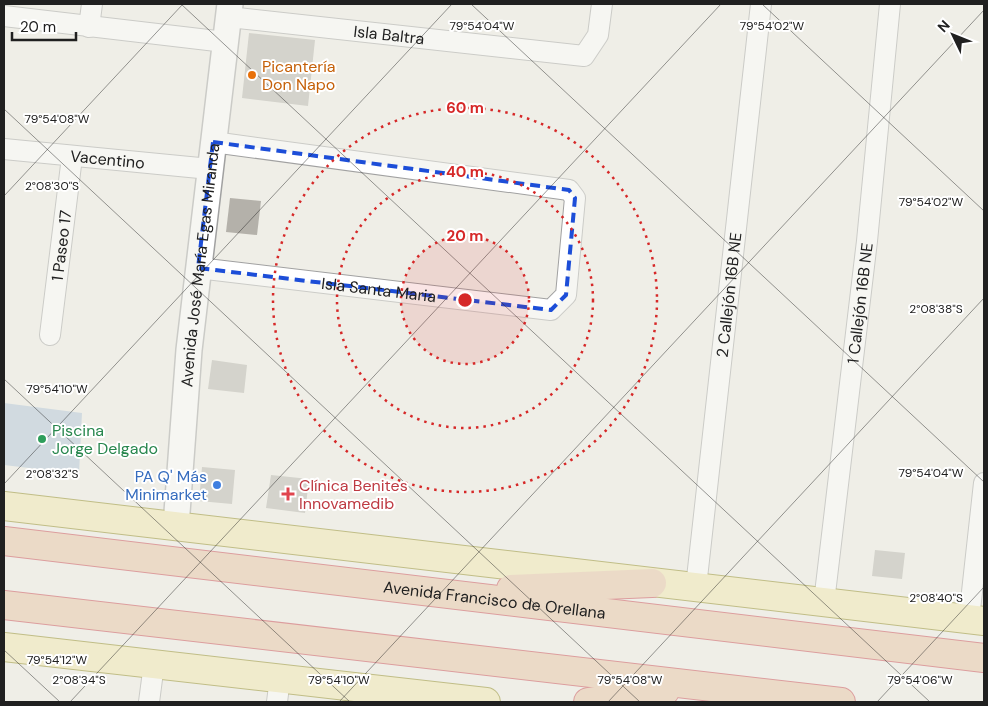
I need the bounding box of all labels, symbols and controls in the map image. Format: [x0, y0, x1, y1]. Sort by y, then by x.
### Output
scale bar [12, 10, 76, 42]
north arrow [928, 10, 978, 60]
text: N [933, 16, 954, 36]
text: 20 m [20, 17, 56, 37]
text: 79°54'04"W [450, 18, 515, 34]
text: 79°54'02"W [740, 18, 805, 34]
street label: Isla Baltra [352, 21, 426, 49]
place label: Picantería Don Napo [262, 56, 336, 95]
marker: Picantería Don Napo [246, 69, 258, 81]
text: 60 m [446, 98, 484, 118]
text: 79°54'08"W [25, 111, 90, 127]
street label: Avenida José María Egas Miranda [176, 142, 224, 388]
street label: Vacentino [69, 145, 146, 174]
text: 40 m [446, 162, 484, 182]
text: 2°08'30"S [25, 178, 79, 194]
text: 79°54'02"W [899, 194, 964, 210]
street label: 1 Paseo 17 [47, 209, 76, 282]
text: 20 m [447, 226, 483, 246]
street label: 2 Callejón 16B NE [712, 231, 746, 359]
street label: 1 Callejón 16B NE [842, 242, 878, 365]
street label: Isla Santa Maria [320, 273, 437, 307]
centre of rings [456, 291, 474, 309]
text: 2°08'38"S [909, 301, 963, 317]
text: 79°54'10"W [26, 381, 88, 397]
place label: Piscina Jorge Delgado [52, 420, 158, 459]
marker: Piscina Jorge Delgado [36, 433, 48, 445]
text: 79°54'04"W [899, 465, 964, 481]
text: 2°08'32"S [26, 466, 78, 482]
place label: PA Q' Más Minimarket [125, 466, 207, 505]
place label: Clínica Benites Innovamedib [299, 475, 408, 514]
marker: PA Q' Más Minimarket [211, 479, 223, 491]
marker: Clínica Benites Innovamedib [281, 487, 295, 501]
street label: Avenida Francisco de Orellana [382, 576, 607, 624]
text: 2°08'40"S [909, 590, 963, 606]
text: 79°54'12"W [27, 652, 87, 668]
text: 2°08'34"S [52, 672, 106, 688]
text: 79°54'10"W [308, 672, 370, 688]
text: 79°54'08"W [598, 672, 663, 688]
text: 79°54'06"W [887, 672, 953, 688]

